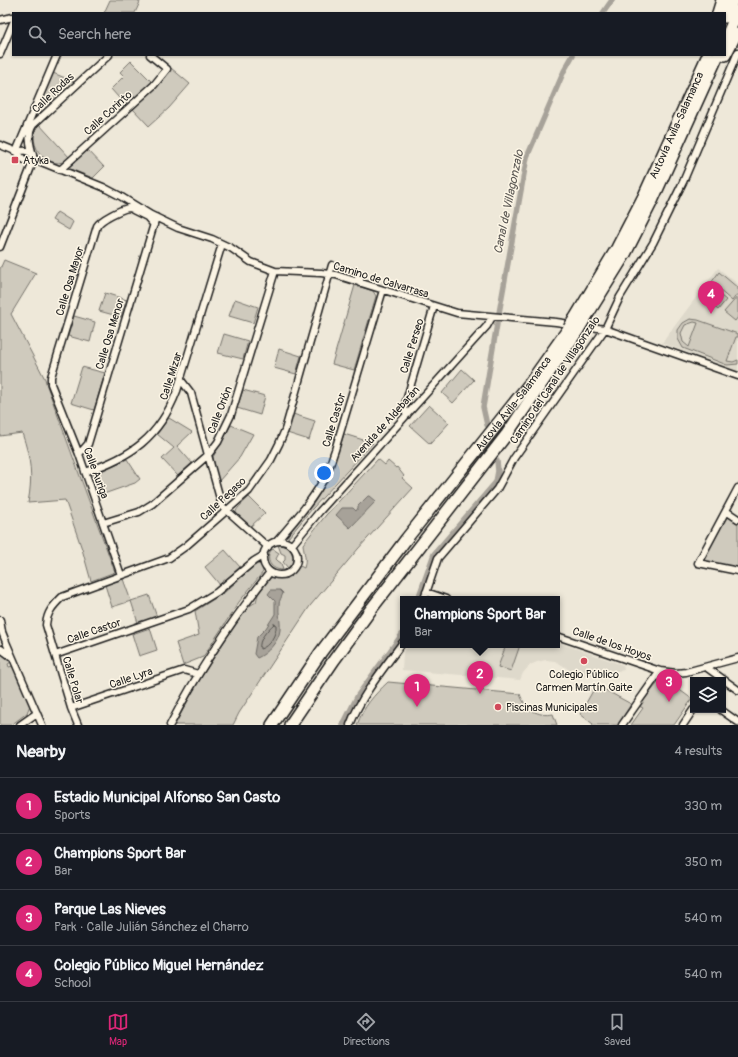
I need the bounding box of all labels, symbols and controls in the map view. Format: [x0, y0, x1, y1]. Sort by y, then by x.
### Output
search box [12, 12, 726, 56]
icon: search [26, 23, 48, 45]
text: Search here [58, 25, 131, 44]
street label: Calle Rodas [29, 70, 77, 116]
street label: Autovía Ávila-Salamanca [646, 70, 706, 181]
street label: Calle Corinto [81, 88, 135, 138]
water label: Canal de Villagonzalo [491, 147, 528, 255]
place label: Atyka [23, 154, 49, 167]
marker: Atyka [10, 155, 20, 165]
street label: Calle Osa Mayor [53, 245, 87, 317]
street label: Camino de Calvarrasa [332, 259, 430, 301]
pin: 4 [698, 281, 724, 314]
street label: Calle Osa Menor [93, 297, 127, 371]
street label: Camino del Canal de Villagonzalo [507, 314, 603, 446]
street label: Calle Perseo [398, 317, 427, 375]
street label: Calle Mizar [157, 350, 185, 402]
street label: Autovía Ávila-Salamanca [472, 354, 553, 453]
street label: Avenida de Aldebarán [348, 383, 422, 465]
street label: Calle Orión [205, 384, 235, 436]
street label: Calle Castor [320, 391, 348, 449]
street label: Calle Auriga [81, 446, 111, 500]
your location [314, 463, 334, 483]
street label: Calle Pegaso [197, 474, 249, 524]
popup [400, 596, 560, 648]
text: Champions Sport Bar [414, 605, 546, 624]
street label: Calle Castor [65, 616, 123, 646]
text: Bar [414, 624, 432, 640]
street label: Calle de los Hoyos [571, 624, 653, 664]
street label: Calle Polar [60, 655, 86, 705]
marker: Colegio Público Carmen Martín Gaite [579, 656, 589, 666]
pin: 2 [467, 661, 493, 694]
street label: Calle Lyra [108, 665, 154, 691]
place label: Colegio Público Carmen Martín Gaite [536, 668, 633, 694]
pin: 3 [656, 669, 682, 702]
pin: 1 [404, 674, 430, 707]
map controls [690, 677, 726, 713]
button: layers [690, 677, 726, 713]
place label: Piscinas Municipales [506, 701, 598, 714]
marker: Piscinas Municipales [493, 702, 503, 712]
text: Nearby [16, 741, 65, 762]
text: 4 results [675, 743, 722, 759]
text: Estadio Municipal Alfonso San Casto [54, 788, 280, 807]
text: 1 [26, 798, 32, 814]
text: 330 m [684, 798, 722, 814]
text: Sports [54, 807, 90, 823]
text: Champions Sport Bar [54, 844, 186, 863]
text: 2 [25, 854, 33, 870]
text: 350 m [684, 854, 722, 870]
text: Bar [54, 863, 72, 879]
text: Parque Las Nieves [54, 900, 166, 919]
text: 3 [25, 910, 33, 926]
text: 540 m [684, 910, 722, 926]
text: Park · Calle Julián Sánchez el Charro [54, 919, 249, 935]
text: Colegio Público Miguel Hernández [54, 956, 264, 975]
text: 4 [25, 966, 33, 982]
text: 540 m [684, 966, 722, 982]
text: School [54, 975, 91, 991]
tab: Map [107, 1011, 129, 1048]
tab: Directions [343, 1011, 390, 1048]
tab: Saved [604, 1011, 631, 1048]

